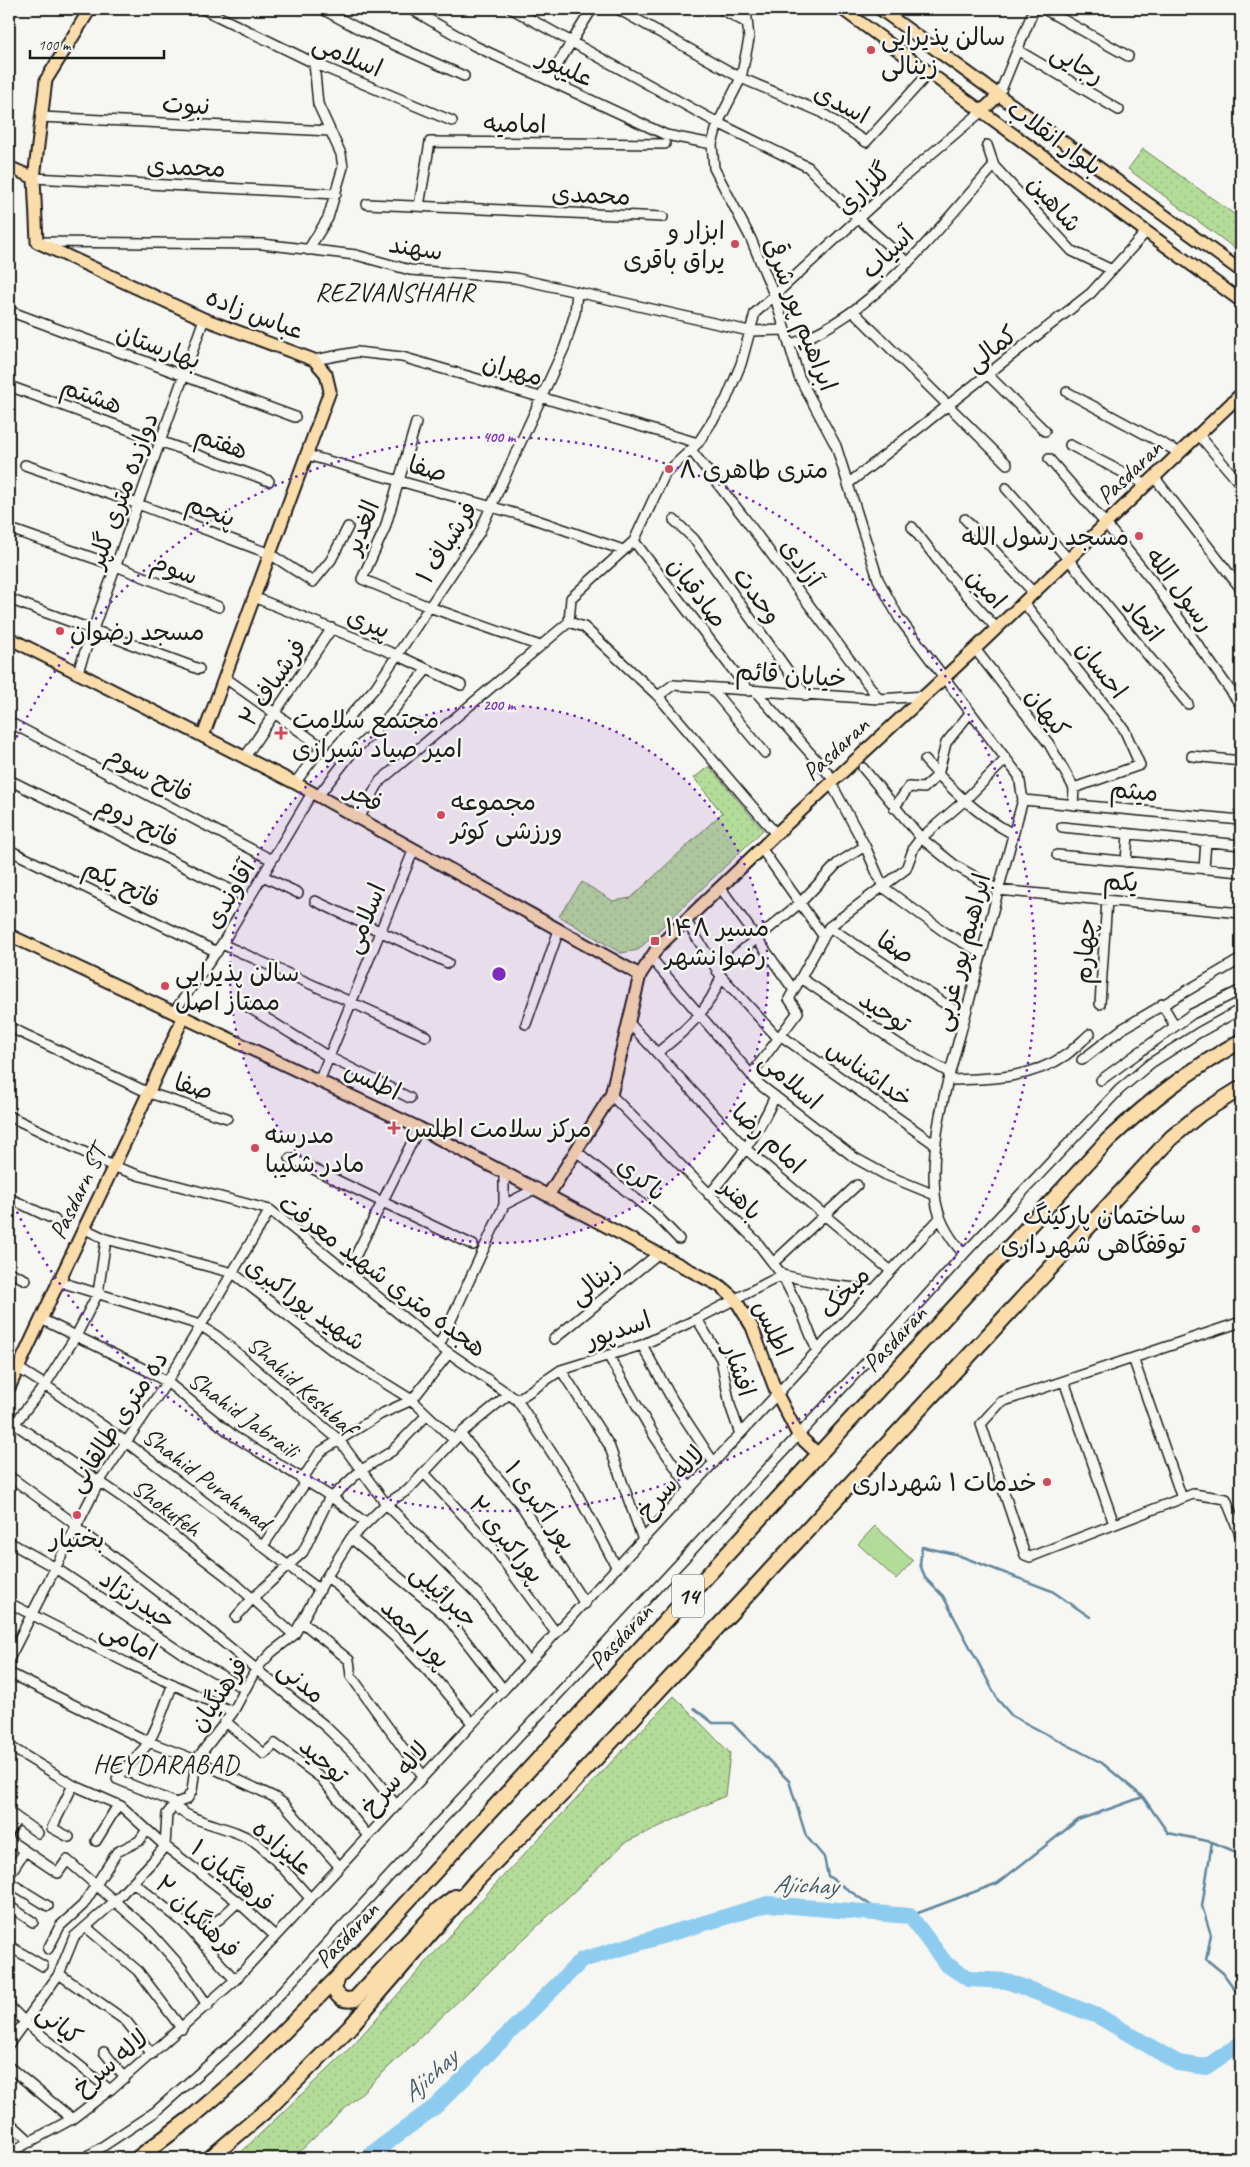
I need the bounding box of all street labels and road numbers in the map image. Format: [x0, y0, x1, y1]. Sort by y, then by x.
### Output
street label: اسلامی [308, 27, 387, 85]
street label: رجایی [1045, 36, 1110, 92]
street label: علیپور [531, 40, 598, 95]
street label: اسدی [808, 76, 875, 132]
street label: نبوت [161, 88, 211, 122]
street label: بلوار انقلاب [1001, 93, 1108, 183]
street label: امامیه [483, 107, 547, 141]
street label: محمدی [146, 149, 226, 185]
street label: گلزاری [829, 155, 898, 222]
street label: شاهین [1020, 168, 1088, 239]
street label: محمدی [551, 177, 631, 213]
street label: آسیاب [854, 219, 922, 286]
street label: سهند [387, 228, 445, 268]
street label: ابراهیم پور شرقی [754, 233, 844, 396]
street label: عباس زاده [201, 281, 308, 347]
street label: بهارستان [112, 317, 205, 377]
street label: کمالی [959, 319, 1024, 379]
street label: مهران [479, 346, 547, 394]
street label: هشتم [56, 370, 127, 424]
street label: دوازده متری گلپر [79, 408, 166, 574]
street label: هفتم [190, 419, 252, 469]
street label: Pasdaran [1090, 432, 1170, 511]
street label: صفا [405, 448, 451, 490]
street label: پنجم [181, 487, 240, 537]
street label: فرشباف ۱ [409, 495, 485, 590]
street label: الغدیر [336, 496, 387, 561]
street label: آزادی [773, 532, 830, 594]
street label: رسول الله [1138, 541, 1222, 638]
street label: سوم [146, 545, 203, 595]
street label: صادقیان [660, 551, 734, 635]
street label: وحدت [726, 561, 789, 631]
street label: امین [959, 561, 1013, 616]
street label: اتحاد [1115, 591, 1170, 649]
street label: پیری [342, 600, 395, 646]
street label: فرشباف ۲ [232, 632, 314, 733]
street label: احسان [1068, 634, 1134, 705]
street label: خیابان قائم [734, 655, 848, 697]
street label: کیهان [1018, 681, 1077, 744]
street label: Pasdaran [795, 709, 877, 788]
street label: فاتح سوم [99, 738, 198, 813]
street label: فجر [339, 773, 389, 820]
street label: میثم [1108, 773, 1160, 811]
street label: فاتح دوم [90, 789, 183, 858]
street label: فاتح یکم [77, 852, 165, 918]
street label: آقاوندی [197, 854, 263, 935]
street label: یکم [1102, 865, 1140, 901]
street label: ابراهیم پور غربی [926, 870, 1000, 1035]
street label: اسلامی [336, 879, 393, 958]
street label: چهارم [1067, 917, 1105, 985]
street label: صفا [870, 924, 921, 972]
street label: توحید [853, 983, 917, 1041]
street label: خداشناس [820, 1033, 919, 1115]
street label: اسلامی [752, 1045, 828, 1117]
street label: اطلس [339, 1054, 406, 1108]
street label: صفا [170, 1066, 217, 1108]
street label: امام رضا [723, 1096, 812, 1182]
street label: Pasdarn ST [42, 1135, 117, 1244]
street label: باکری [610, 1149, 672, 1208]
street label: باهنر [712, 1170, 769, 1228]
street label: هجده متری شهید معرفت [272, 1187, 493, 1364]
street label: شهید پوراکبری [239, 1249, 372, 1358]
street label: زینالی [562, 1251, 627, 1312]
street label: میخک [812, 1260, 877, 1326]
street label: اطلس [745, 1295, 799, 1362]
street label: Pasdaran [856, 1298, 934, 1379]
street label: اسدپور [579, 1304, 655, 1357]
street label: Shahid Keshbaf [240, 1328, 366, 1446]
street label: افشار [715, 1338, 763, 1401]
street label: ده متری طالقانی [60, 1345, 176, 1498]
street label: Shahid Jabraili [182, 1364, 308, 1468]
street label: Shahid Purahmad [136, 1420, 280, 1540]
street label: لاله سرخ [629, 1439, 712, 1526]
street label: پور اکبری ۱ [497, 1454, 583, 1557]
street label: Shokufeh [125, 1471, 208, 1545]
street label: پوراکبری ۲ [461, 1489, 551, 1590]
street label: جبرائیلی [404, 1556, 485, 1635]
street label: حیدرنژاد [93, 1563, 182, 1637]
road number: 14 [672, 1574, 704, 1618]
street label: پور احمد [373, 1592, 457, 1676]
street label: Pasdaran [582, 1596, 660, 1677]
street label: امامی [95, 1613, 162, 1668]
street label: فرهنگیان [182, 1651, 255, 1738]
street label: مدنی [271, 1653, 332, 1711]
street label: توحید [292, 1730, 355, 1792]
street label: لاله سرخ [353, 1735, 436, 1822]
street label: علیزاده [245, 1813, 319, 1883]
street label: فرهنگیان ۱ [184, 1832, 281, 1919]
street label: فرهنگیان ۲ [148, 1868, 247, 1965]
street label: Pasdaran [308, 1894, 386, 1975]
street label: کیانی [30, 1997, 89, 2053]
street label: لاله سرخ [66, 2022, 155, 2103]

